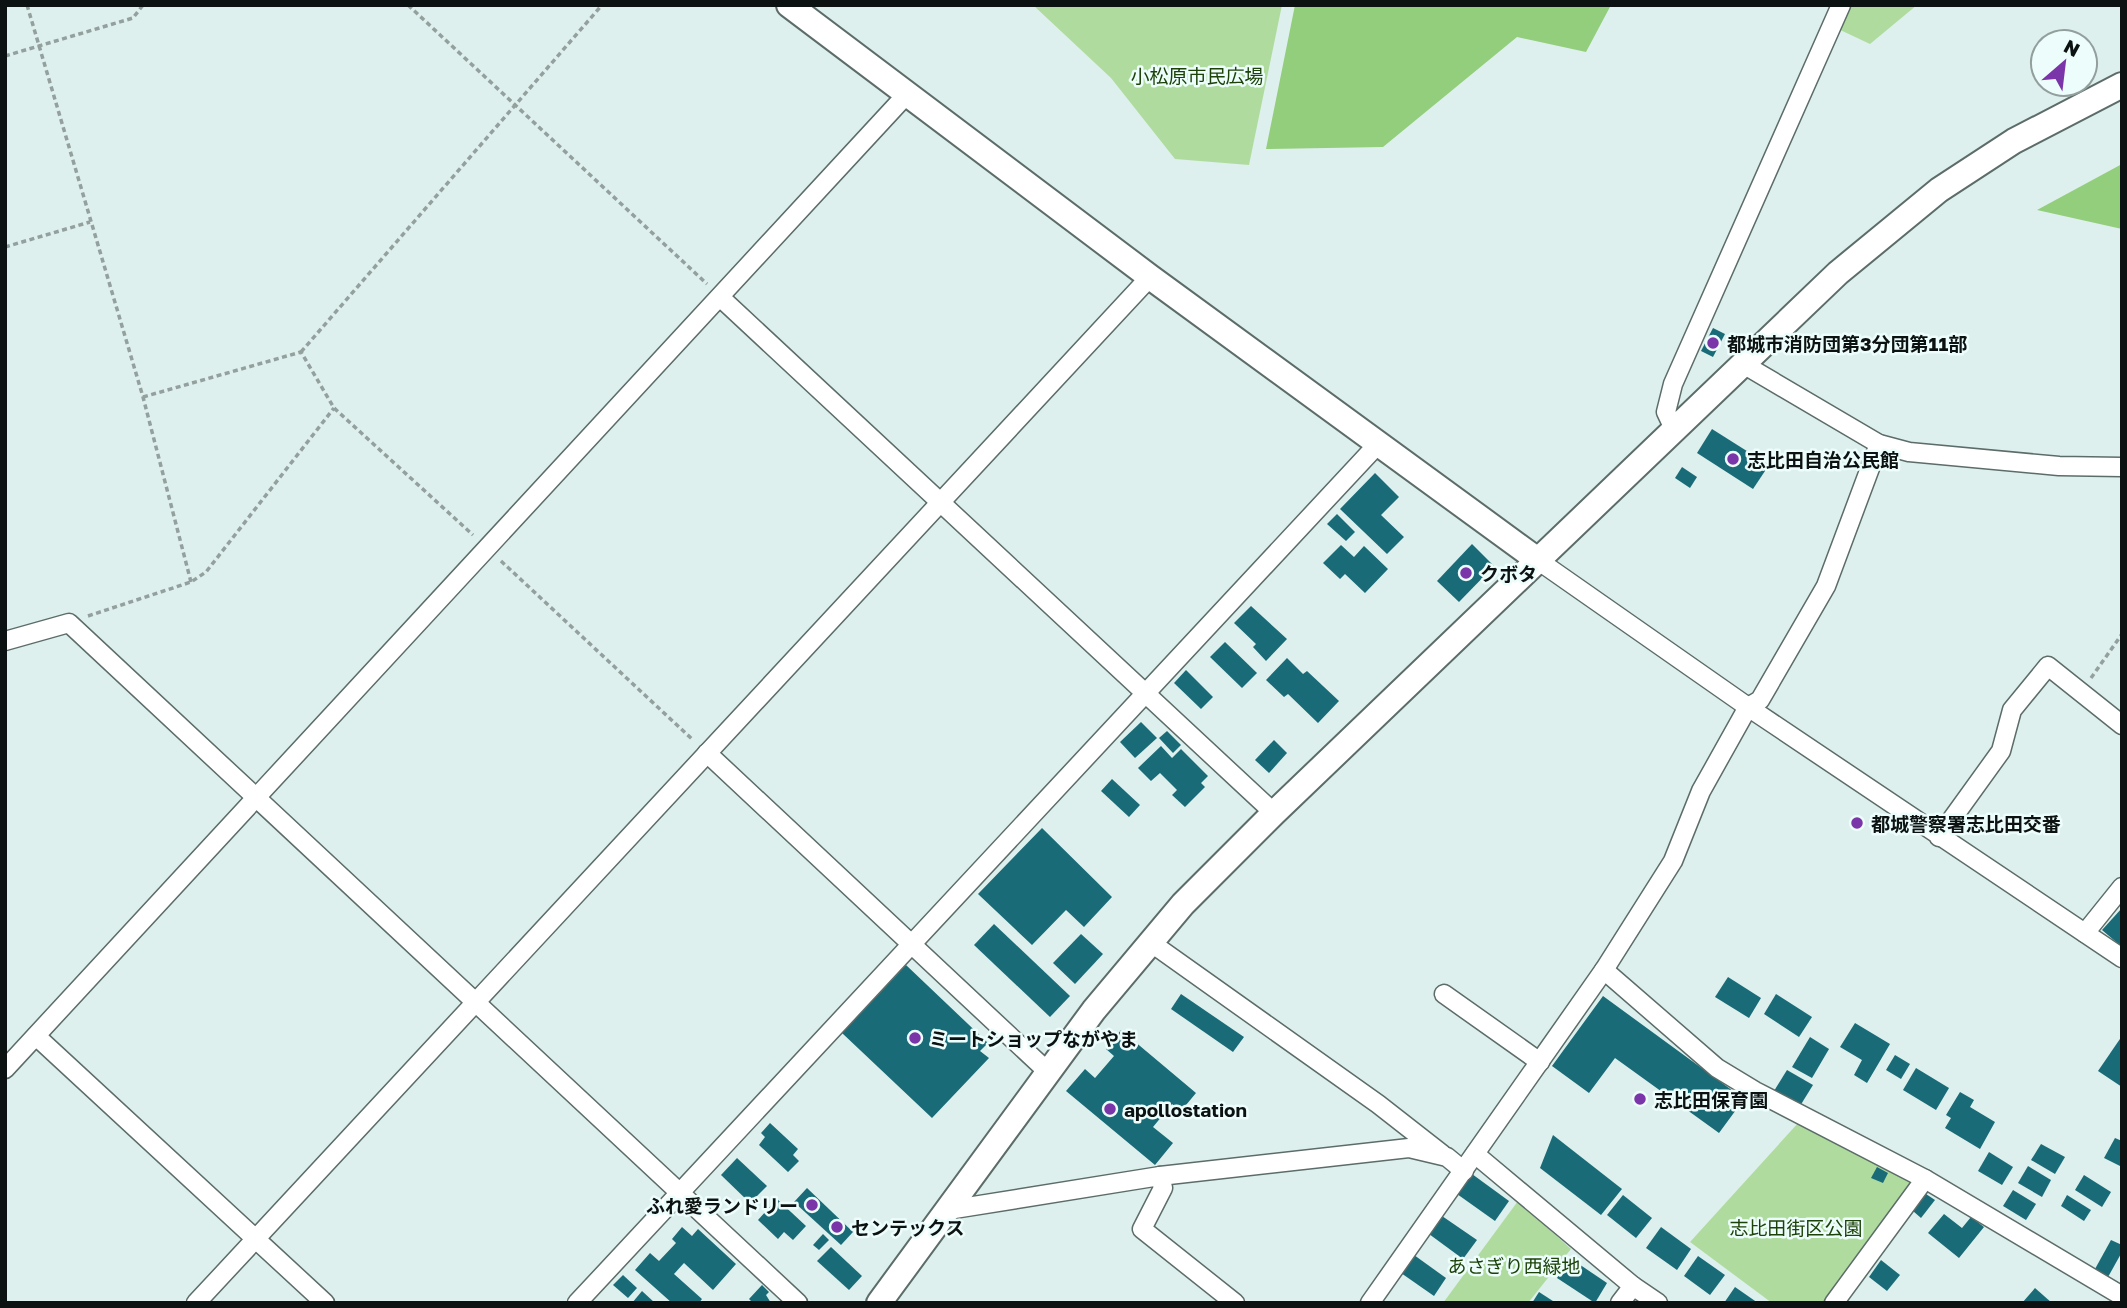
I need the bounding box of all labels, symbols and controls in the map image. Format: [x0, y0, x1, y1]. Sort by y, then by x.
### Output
north arrow [2029, 28, 2099, 98]
text: N [2060, 34, 2084, 61]
park label: 小松原市民広場 [1130, 64, 1264, 87]
place label: 都城市消防団第3分団第11部 [1727, 332, 1967, 355]
marker: 都城市消防団第3分団第11部 [1705, 335, 1721, 351]
place label: 志比田自治公民館 [1747, 448, 1899, 471]
marker: 志比田自治公民館 [1725, 451, 1741, 467]
place label: クボタ [1480, 562, 1537, 585]
marker: クボタ [1458, 565, 1474, 581]
place label: 都城警察署志比田交番 [1871, 812, 2061, 835]
marker: 都城警察署志比田交番 [1849, 815, 1865, 831]
place label: ミートショップながやま [929, 1027, 1138, 1050]
marker: ミートショップながやま [907, 1030, 923, 1046]
place label: 志比田保育園 [1654, 1088, 1768, 1111]
marker: 志比田保育園 [1632, 1091, 1648, 1107]
place label: apollostation [1124, 1098, 1247, 1121]
marker: apollostation [1102, 1101, 1118, 1117]
place label: ふれ愛ランドリー [646, 1194, 798, 1217]
marker: ふれ愛ランドリー [804, 1197, 820, 1213]
place label: センテックス [851, 1216, 964, 1239]
park label: 志比田街区公園 [1729, 1216, 1863, 1239]
marker: センテックス [829, 1219, 845, 1235]
park label: あさぎり西緑地 [1447, 1254, 1581, 1277]

